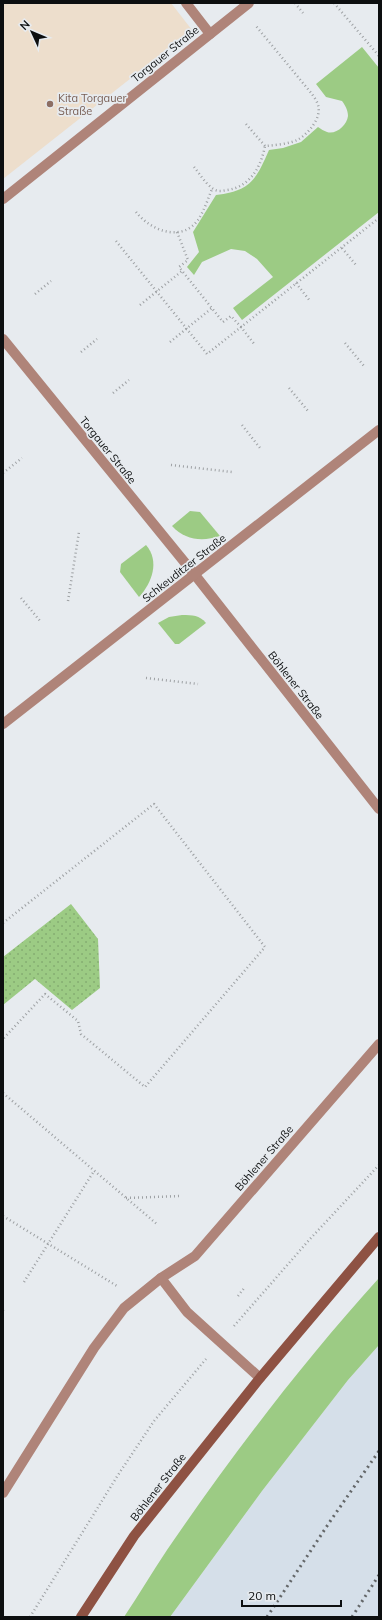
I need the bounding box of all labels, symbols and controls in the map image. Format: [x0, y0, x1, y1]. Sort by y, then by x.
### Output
north arrow [12, 12, 52, 52]
text: N [17, 17, 33, 33]
street label: Torgauer Straße [128, 23, 202, 85]
place label: Kita Torgauer Straße [58, 91, 126, 118]
marker: Kita Torgauer Straße [45, 99, 55, 109]
street label: Torgauer Straße [77, 413, 139, 487]
street label: Schkeuditzer Straße [139, 531, 229, 605]
street label: Böhlener Straße [265, 648, 327, 722]
street label: Böhlener Straße [232, 1122, 296, 1194]
street label: Böhlener Straße [127, 1450, 189, 1524]
scale bar [242, 1582, 341, 1608]
text: 20 m [248, 1588, 276, 1603]

